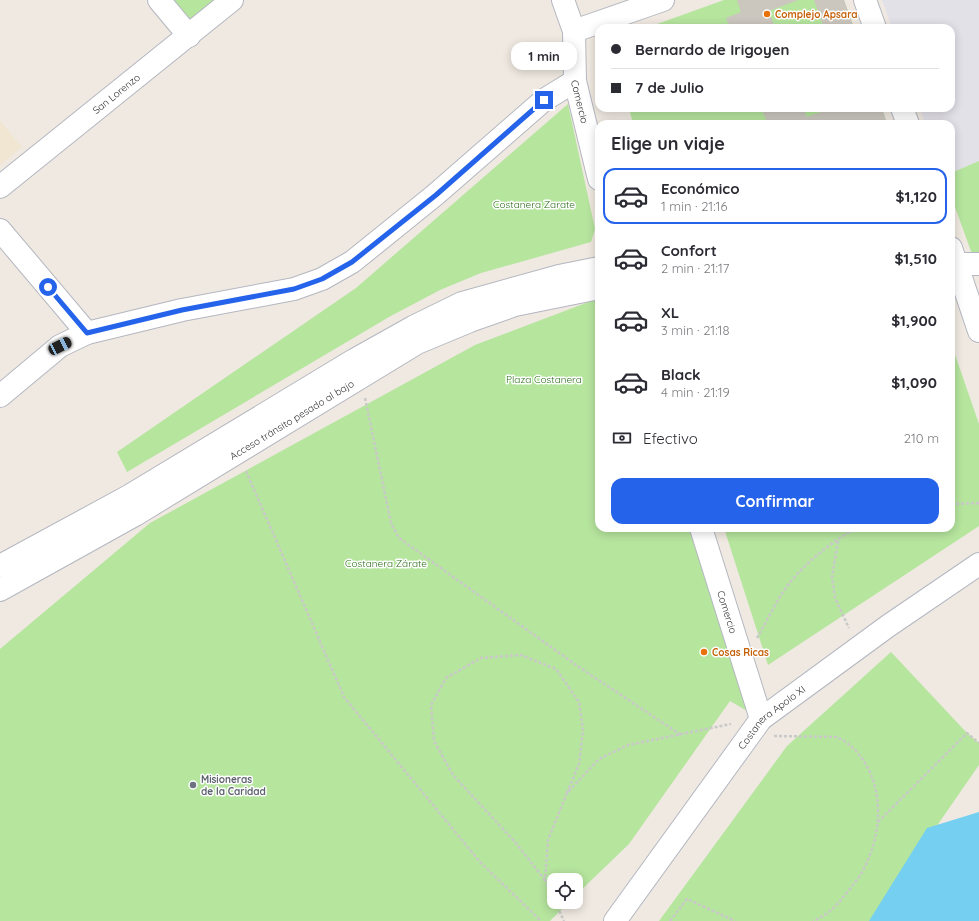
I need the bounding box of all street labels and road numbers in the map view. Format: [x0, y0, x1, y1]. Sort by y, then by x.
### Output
street label: San Lorenzo [90, 70, 142, 117]
street label: Comercio [568, 78, 592, 125]
street label: Acceso tránsito pesado al bajo [227, 377, 356, 462]
street label: Comercio [715, 589, 740, 635]
street label: Costanera Apolo XI [735, 682, 808, 752]

